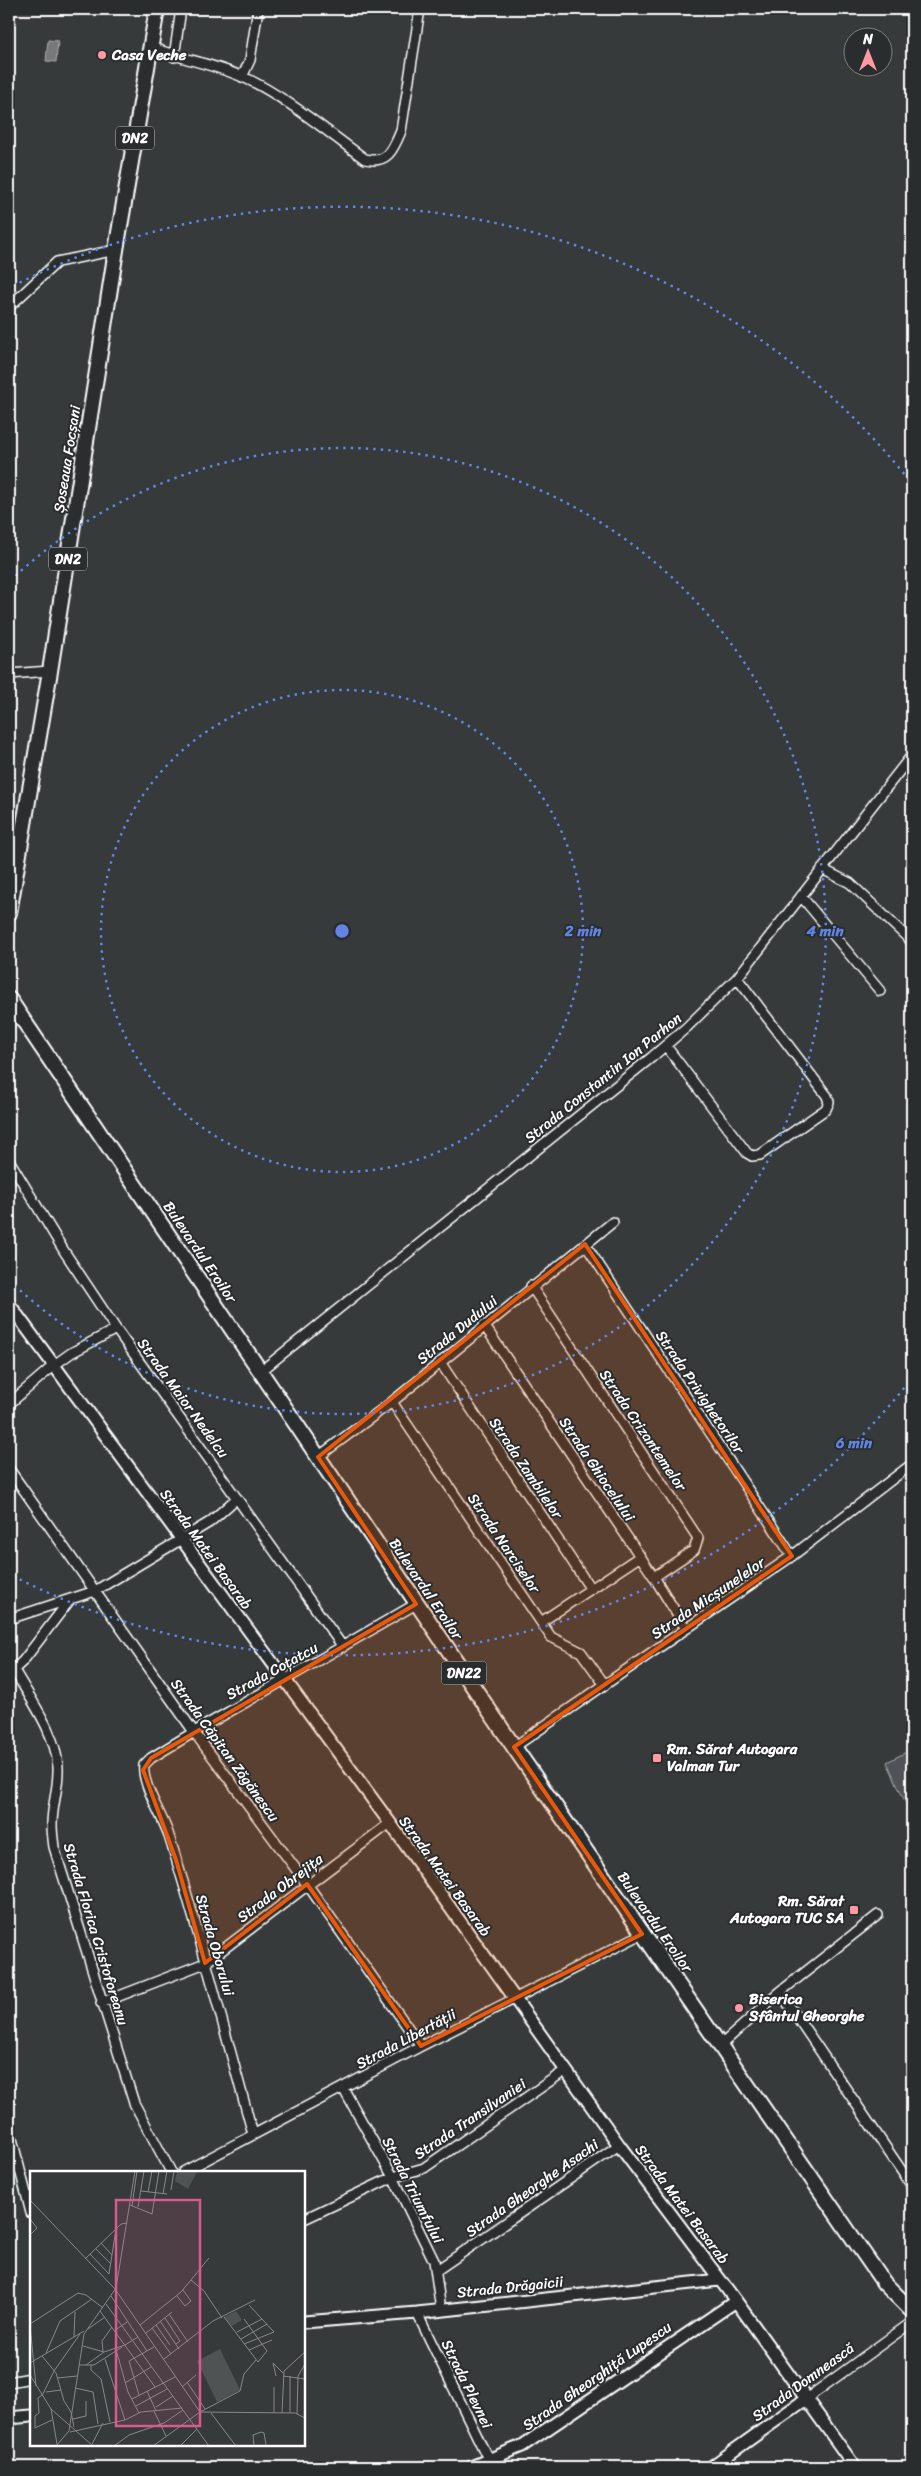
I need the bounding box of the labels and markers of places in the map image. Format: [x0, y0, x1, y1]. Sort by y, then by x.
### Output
place label: Casa Veche [111, 42, 187, 68]
marker: Casa Veche [96, 49, 108, 61]
centre of rings [333, 922, 351, 940]
place label: Rm. Sărat Autogara Valman Tur [666, 1736, 798, 1779]
marker: Rm. Sărat Autogara Valman Tur [651, 1752, 663, 1764]
place label: Rm. Sărat Autogara TUC SA [729, 1888, 845, 1931]
marker: Rm. Sărat Autogara TUC SA [848, 1904, 860, 1916]
place label: Biserica Sfântul Gheorghe [748, 1986, 865, 2029]
marker: Biserica Sfântul Gheorghe [733, 2002, 745, 2014]

